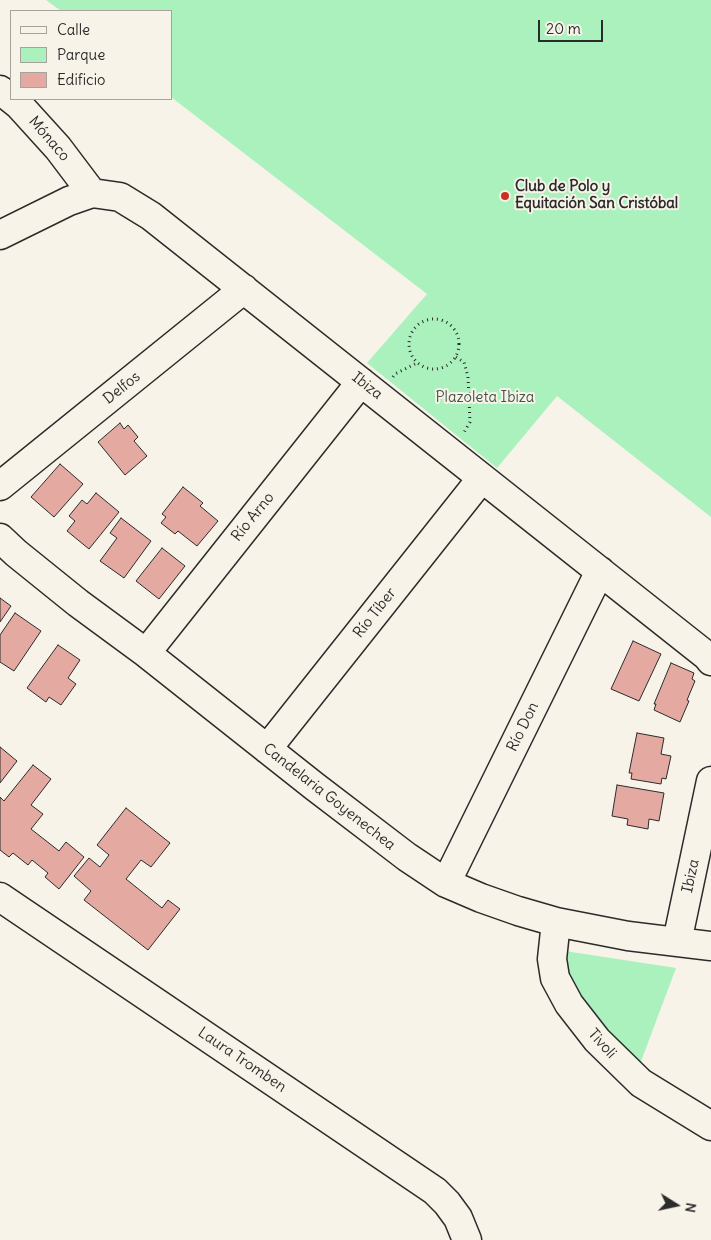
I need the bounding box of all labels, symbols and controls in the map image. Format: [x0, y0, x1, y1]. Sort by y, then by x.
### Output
legend [10, 10, 172, 100]
scale bar [541, 10, 606, 42]
text: 20 m [546, 19, 581, 38]
text: Calle [57, 20, 90, 39]
text: Parque [57, 45, 105, 64]
text: Edificio [57, 70, 105, 89]
street label: Mónaco [25, 113, 73, 165]
place label: Club de Polo y Equitación San Cristóbal [515, 178, 678, 213]
marker: Club de Polo y Equitación San Cristóbal [499, 190, 511, 202]
street label: Delfos [100, 368, 144, 408]
street label: Ibiza [348, 369, 386, 403]
park label: Plazoleta Ibiza [436, 389, 534, 407]
street label: Río Arno [228, 489, 278, 545]
street label: Río Tíber [350, 584, 400, 642]
street label: Río Don [503, 699, 543, 755]
street label: Candelaria Goyenechea [259, 740, 399, 854]
street label: Ibiza [679, 858, 703, 894]
street label: Laura Tromben [194, 1024, 290, 1096]
street label: Tivoli [584, 1025, 620, 1063]
north arrow [651, 1180, 701, 1230]
text: N [681, 1201, 700, 1214]

